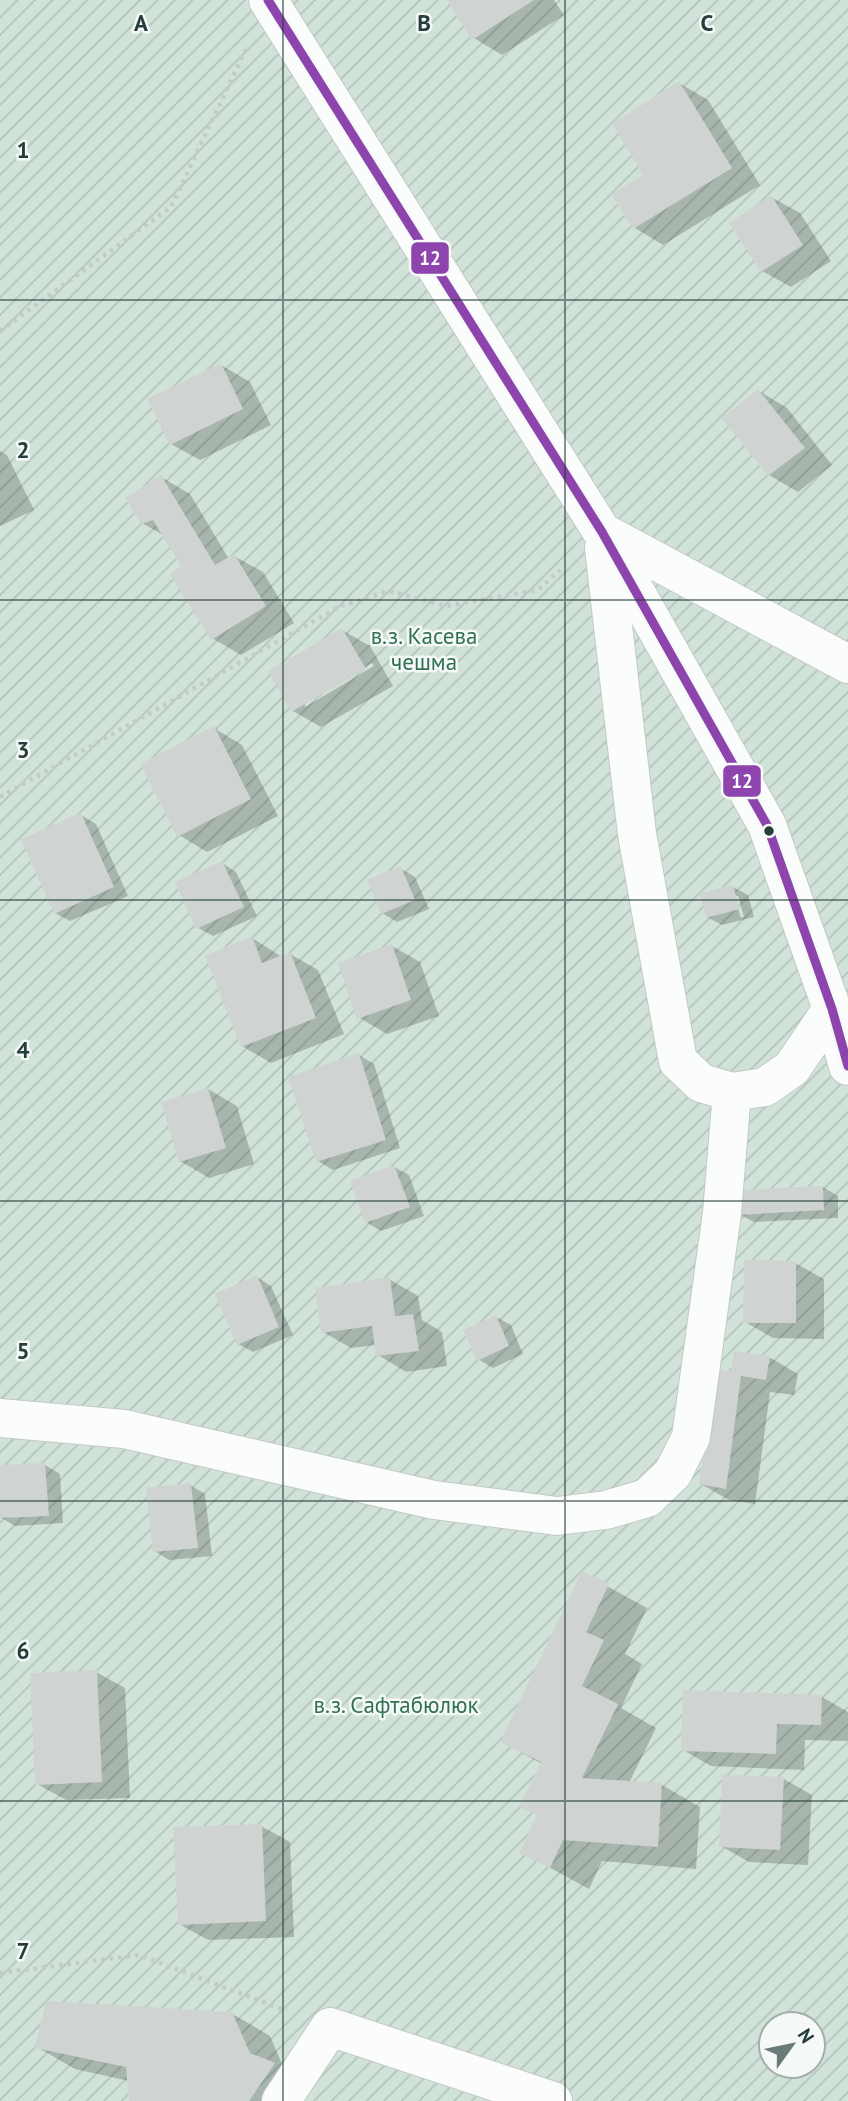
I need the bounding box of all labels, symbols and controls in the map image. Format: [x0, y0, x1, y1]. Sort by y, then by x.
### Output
text: A [134, 8, 148, 37]
text: B [417, 8, 431, 37]
text: C [701, 8, 714, 37]
text: 1 [16, 135, 30, 164]
line badge: 12 [410, 241, 450, 275]
text: 12 [419, 246, 441, 270]
text: 2 [16, 435, 30, 464]
park label: в.з. Касева чешма [371, 621, 477, 676]
text: 3 [16, 735, 30, 764]
line badge: 12 [722, 764, 762, 798]
text: 12 [731, 769, 753, 793]
unlabelled marker [762, 824, 776, 838]
text: 4 [16, 1035, 30, 1064]
text: 5 [16, 1336, 30, 1365]
text: 6 [16, 1636, 30, 1665]
park label: в.з. Сафтабюлюк [313, 1690, 479, 1719]
text: 7 [16, 1936, 30, 1965]
north arrow [757, 2010, 827, 2080]
text: N [793, 2024, 820, 2048]

